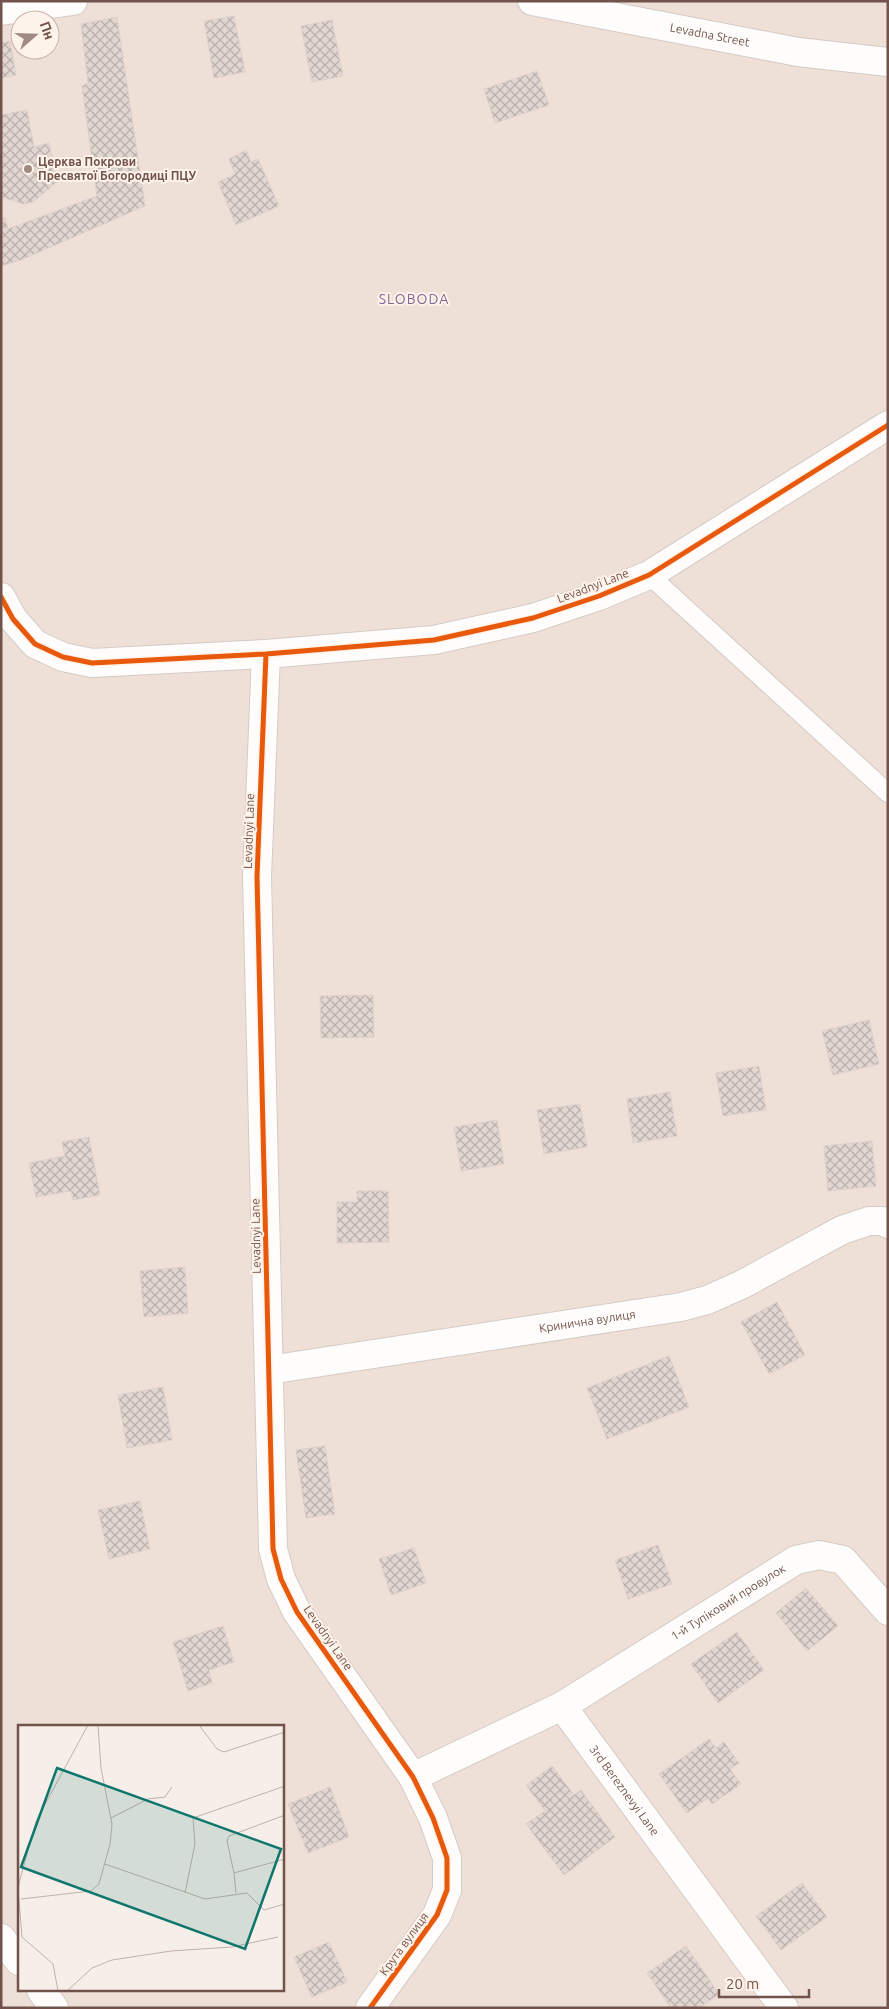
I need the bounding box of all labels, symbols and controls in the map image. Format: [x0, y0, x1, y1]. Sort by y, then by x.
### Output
north arrow [10, 10, 60, 60]
text: Пн [37, 19, 58, 42]
street label: Levadna Street [669, 21, 751, 49]
place label: Церква Покрови Пресвятої Богородиці ПЦУ [38, 155, 197, 182]
marker: Церква Покрови Пресвятої Богородиці ПЦУ [22, 163, 34, 175]
district label: SLOBODA [379, 291, 449, 307]
street label: Levadnyi Lane [555, 566, 631, 605]
street label: Levadnyi Lane [241, 793, 256, 869]
street label: Levadnyi Lane [248, 1198, 263, 1274]
street label: Кринична вулиця [538, 1307, 636, 1335]
street label: 1-й Тупіковий провулок [668, 1561, 788, 1642]
street label: Levadnyi Lane [301, 1603, 355, 1672]
inset map [18, 1725, 284, 1992]
street label: 3rd Bereznevyi Lane [587, 1743, 662, 1838]
street label: Крута вулиця [376, 1910, 431, 1978]
scale bar [719, 1966, 809, 1998]
text: 20 m [726, 1975, 759, 1992]

